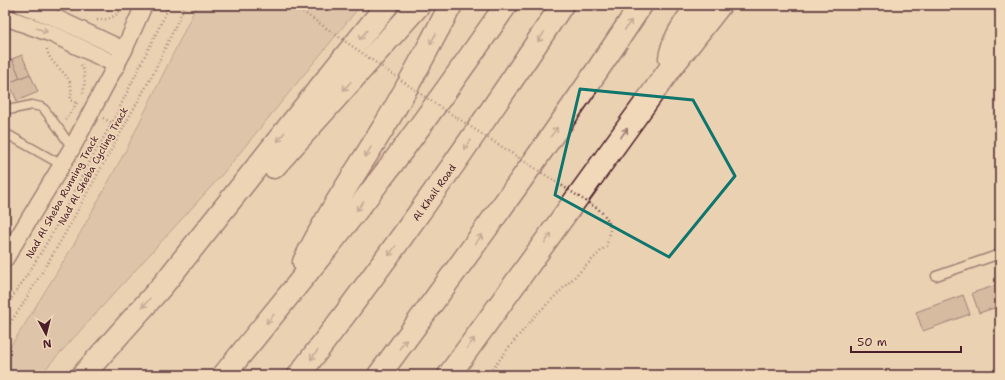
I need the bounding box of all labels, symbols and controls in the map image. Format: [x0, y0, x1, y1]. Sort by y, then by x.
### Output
one-way arrow [624, 19, 632, 31]
one-way arrow [35, 27, 47, 35]
one-way arrow [358, 30, 367, 41]
one-way arrow [537, 32, 545, 43]
one-way arrow [429, 33, 436, 45]
one-way arrow [342, 81, 351, 92]
street label: Nad Al Sheba Cycling Track [55, 104, 131, 227]
one-way arrow [550, 127, 558, 138]
one-way arrow [620, 127, 628, 138]
one-way arrow [277, 131, 285, 142]
street label: Nad Al Sheba Running Track [23, 133, 101, 261]
one-way arrow [463, 139, 471, 150]
one-way arrow [364, 146, 372, 158]
street label: Al Khail Road [409, 161, 459, 223]
one-way arrow [356, 200, 364, 211]
one-way arrow [475, 233, 483, 244]
one-way arrow [543, 233, 552, 244]
one-way arrow [388, 245, 396, 256]
one-way arrow [142, 298, 151, 308]
one-way arrow [266, 313, 275, 324]
north arrow [26, 314, 66, 354]
scale bar [851, 328, 961, 354]
text: 50 m [857, 334, 887, 350]
text: N [42, 335, 52, 351]
one-way arrow [398, 338, 407, 349]
one-way arrow [467, 338, 476, 349]
one-way arrow [310, 349, 319, 360]

